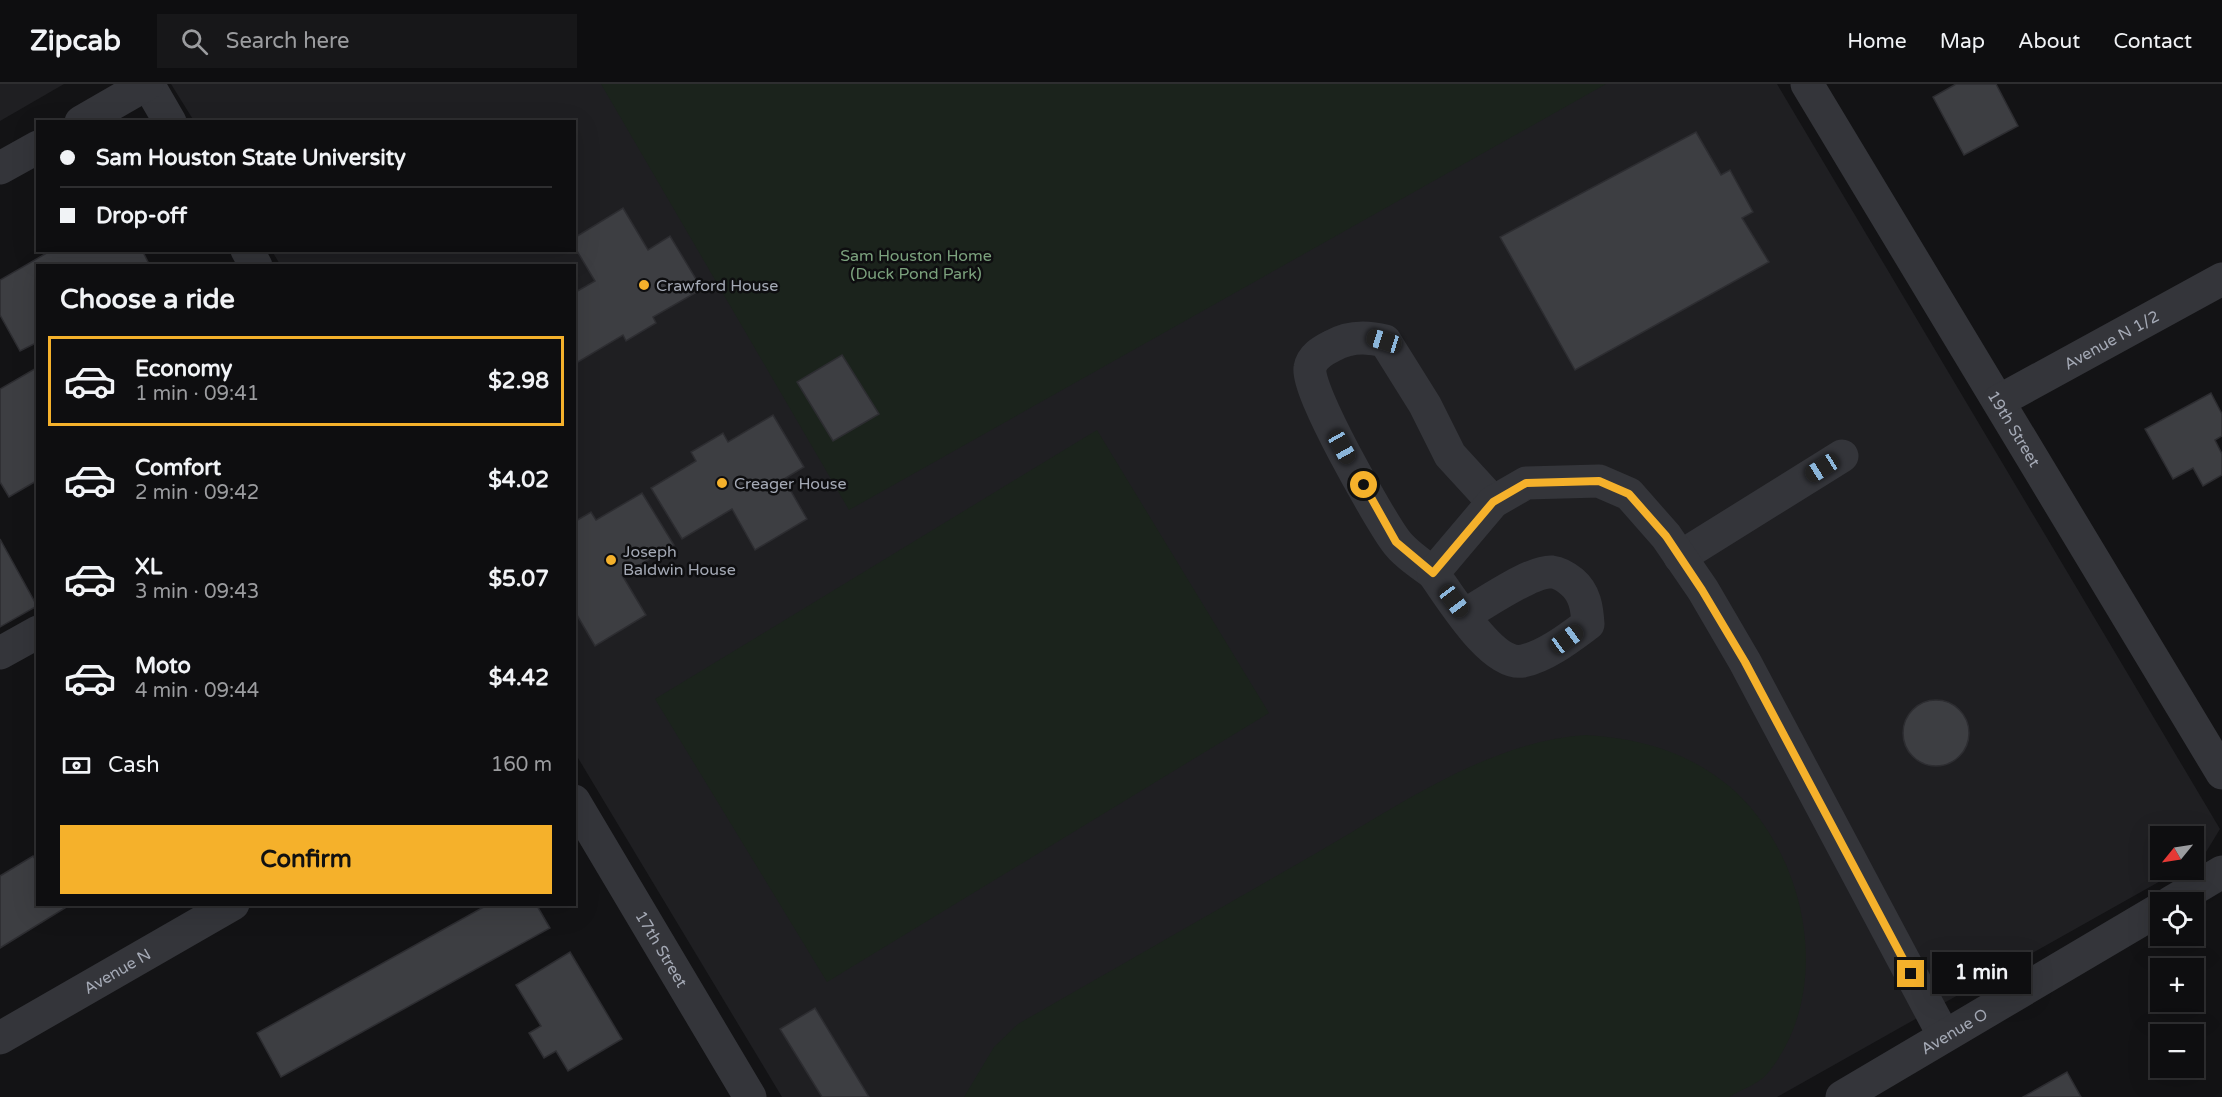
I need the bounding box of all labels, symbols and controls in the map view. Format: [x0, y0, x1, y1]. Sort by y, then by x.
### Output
search box [157, 14, 577, 68]
text: Zipcab [30, 24, 121, 58]
icon: search [178, 25, 211, 58]
text: Search here [226, 28, 350, 54]
text: Home [1847, 29, 1907, 54]
text: Map [1940, 29, 1985, 54]
text: About [2018, 29, 2080, 54]
text: Contact [2113, 29, 2192, 54]
text: Sam Houston State University [96, 145, 406, 171]
text: Drop-off [96, 203, 187, 229]
park label: Sam Houston Home (Duck Pond Park) [840, 246, 992, 284]
place label: Crawford House [656, 276, 778, 296]
marker: Crawford House [637, 278, 651, 292]
text: Choose a ride [60, 283, 235, 316]
street label: Avenue N 1/2 [2061, 306, 2163, 375]
car [1364, 327, 1404, 355]
icon: car [63, 354, 117, 408]
text: Economy [135, 356, 232, 382]
text: $2.98 [488, 368, 549, 394]
text: 1 min · 09:41 [135, 382, 259, 406]
street label: 19th Street [1983, 387, 2044, 471]
car [1325, 427, 1359, 467]
car [1802, 451, 1842, 485]
icon: car [63, 453, 117, 507]
text: Comfort [135, 455, 221, 481]
text: $4.02 [488, 467, 549, 493]
route start [1350, 471, 1377, 498]
place label: Creager House [734, 474, 846, 494]
marker: Creager House [715, 476, 729, 490]
text: 2 min · 09:42 [135, 481, 259, 505]
place label: Joseph Baldwin House [623, 542, 736, 580]
icon: car [63, 552, 117, 606]
marker: Joseph Baldwin House [604, 553, 618, 567]
text: XL [135, 554, 162, 580]
text: $5.07 [488, 566, 549, 592]
text: 3 min · 09:43 [135, 580, 259, 604]
car [1436, 581, 1472, 621]
car [1547, 621, 1587, 657]
icon: car [63, 651, 117, 705]
text: Moto [135, 653, 191, 679]
text: $4.42 [489, 665, 549, 691]
text: 4 min · 09:44 [135, 679, 259, 703]
icon: cash [60, 749, 93, 782]
text: Cash [108, 752, 160, 778]
text: 160 m [491, 753, 552, 777]
button: Confirm [60, 825, 552, 894]
north arrow [2150, 826, 2204, 880]
map controls [2150, 826, 2204, 1078]
button: locate [2150, 892, 2204, 946]
street label: 17th Street [630, 907, 692, 991]
street label: Avenue N [80, 944, 155, 999]
callout: 1 min [1932, 953, 2031, 995]
button: + [2150, 958, 2204, 1012]
route end [1897, 960, 1924, 987]
text: 1 min [1955, 961, 2008, 985]
street label: Avenue O [1917, 1004, 1992, 1059]
button: − [2150, 1024, 2204, 1078]

